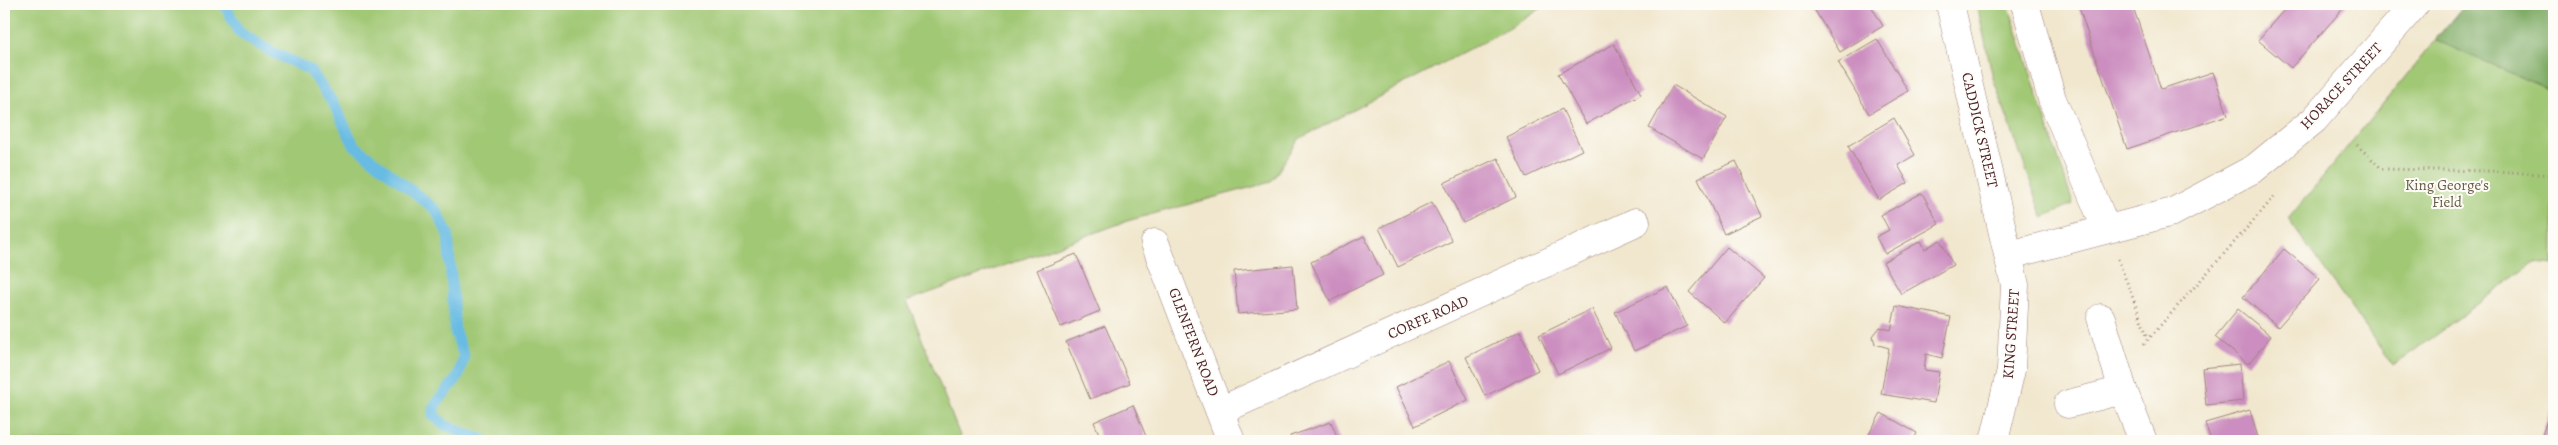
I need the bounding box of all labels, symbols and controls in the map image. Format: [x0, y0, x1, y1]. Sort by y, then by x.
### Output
street label: HORACE STREET [2296, 38, 2387, 134]
street label: CADDICK STREET [1957, 70, 2003, 190]
park label: King George's Field [2405, 175, 2489, 212]
street label: GLENFERN ROAD [1164, 285, 1224, 399]
street label: KING STREET [1998, 288, 2024, 380]
street label: CORFE ROAD [1384, 290, 1472, 344]

